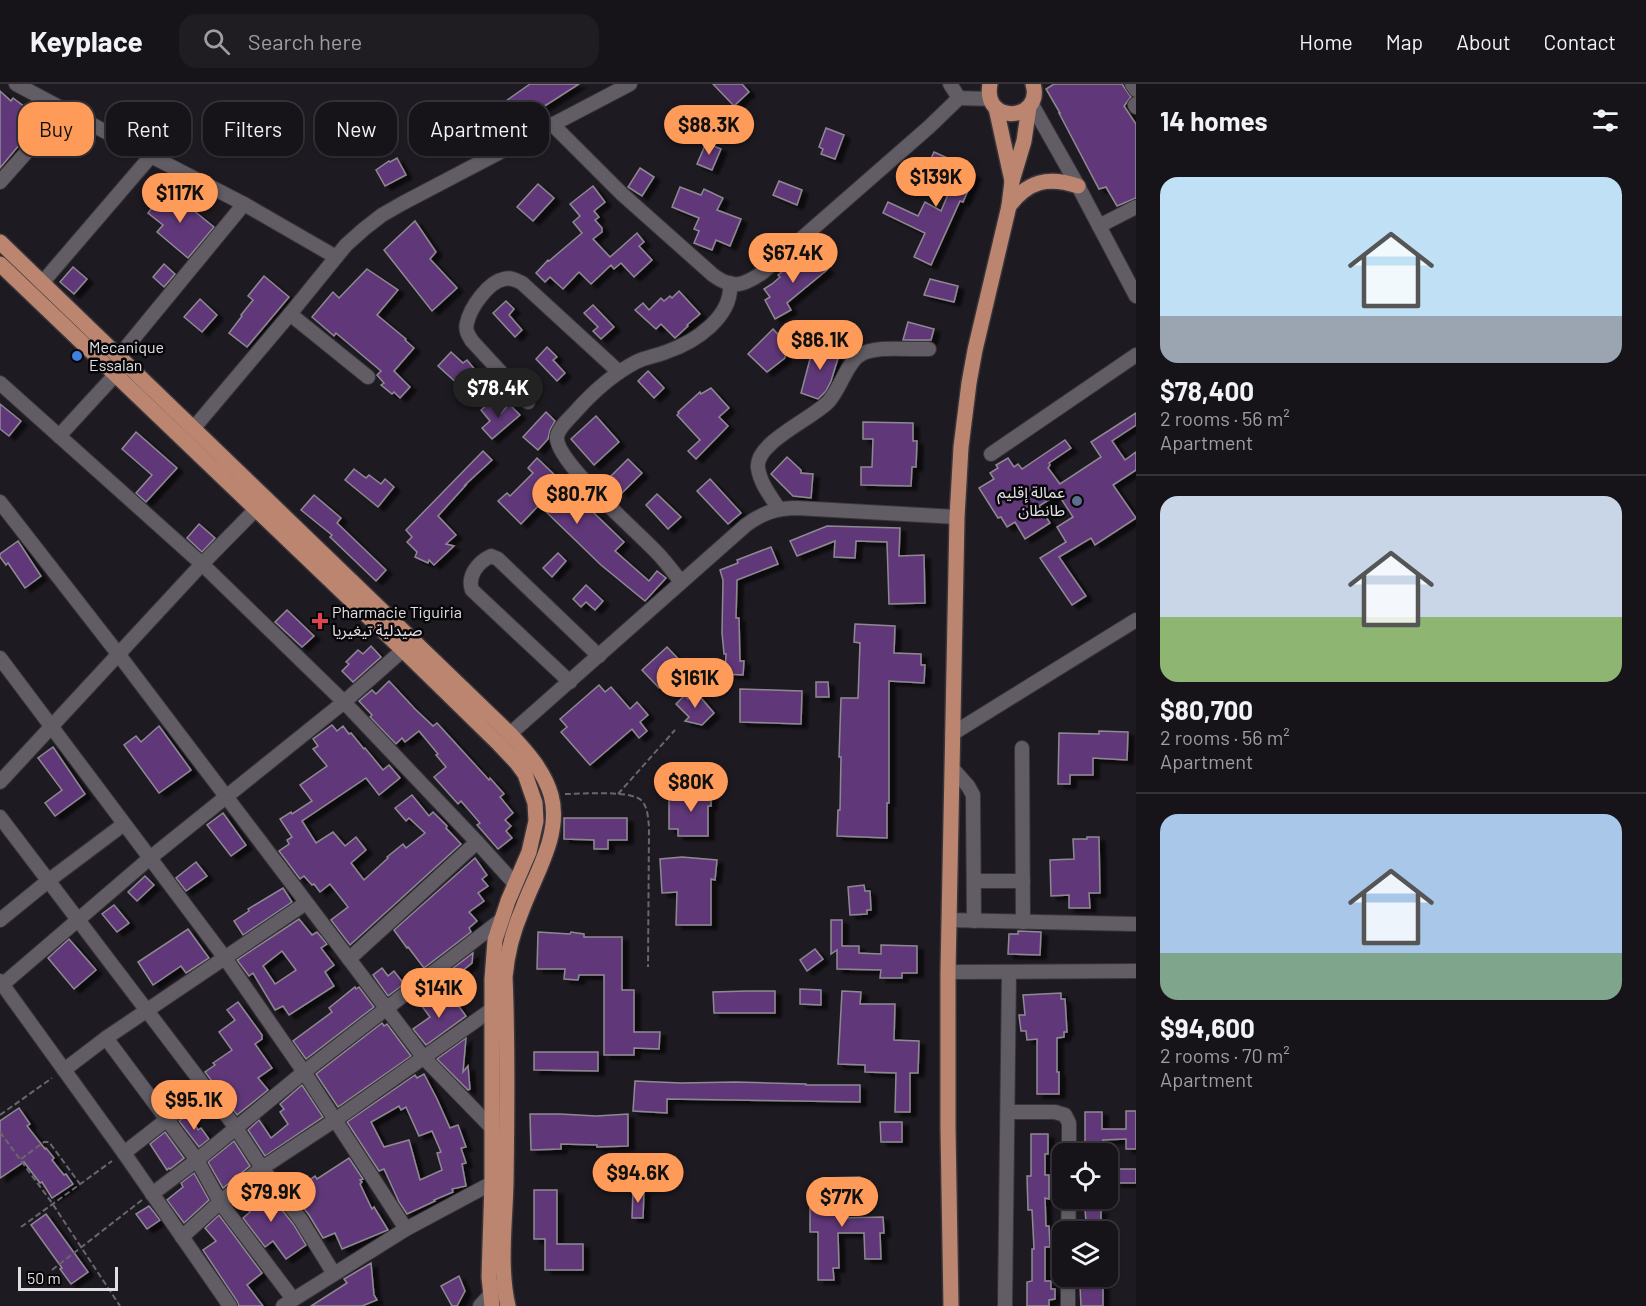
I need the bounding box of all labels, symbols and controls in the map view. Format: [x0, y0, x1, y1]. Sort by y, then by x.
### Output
search box [179, 14, 599, 68]
text: Keyplace [30, 24, 143, 58]
icon: search [200, 25, 233, 58]
text: Search here [248, 28, 362, 54]
text: Home [1299, 29, 1353, 54]
text: Map [1386, 29, 1423, 54]
text: About [1456, 29, 1511, 54]
text: Contact [1544, 29, 1616, 54]
chip: Buy [18, 102, 94, 156]
chip: Rent [106, 102, 191, 156]
chip: Filters [203, 102, 303, 156]
chip: New [315, 102, 397, 156]
chip: Apartment [409, 102, 549, 156]
icon: filters [1589, 104, 1622, 137]
pin: $88.3K [660, 105, 758, 156]
text: 14 homes [1160, 105, 1267, 136]
text: $88.3K [678, 112, 740, 136]
pin: $139K [894, 157, 978, 208]
text: $139K [910, 164, 962, 188]
pin: $117K [138, 173, 222, 224]
text: $117K [156, 180, 204, 204]
icon: home [1337, 216, 1445, 324]
pin: $67.4K [744, 233, 842, 284]
text: $67.4K [763, 240, 823, 264]
pin: $86.1K [771, 320, 869, 371]
text: $86.1K [791, 327, 849, 351]
place label: Mecanique Essalan [89, 337, 164, 374]
marker: Mecanique Essalan [70, 349, 84, 363]
pin: $78.4K [449, 368, 547, 419]
text: $78.4K [467, 375, 529, 399]
text: $78,400 [1160, 375, 1254, 406]
text: 2 rooms · 56 m² [1160, 406, 1290, 430]
text: Apartment [1160, 430, 1253, 454]
pin: $80.7K [528, 474, 626, 525]
text: $80.7K [546, 481, 608, 505]
place label: عمالة إقليم طانطان [997, 482, 1065, 520]
marker: عمالة إقليم طانطان [1070, 494, 1084, 508]
icon: home [1337, 535, 1445, 643]
place label: Pharmacie Tiguiria صيدلية تيغيريا [332, 602, 462, 640]
marker: Pharmacie Tiguiria صيدلية تيغيريا [313, 614, 327, 628]
pin: $161K [653, 658, 737, 709]
text: $161K [671, 665, 719, 689]
text: $80,700 [1160, 694, 1253, 725]
text: 2 rooms · 56 m² [1160, 725, 1290, 749]
text: Apartment [1160, 749, 1253, 773]
pin: $80K [655, 762, 727, 813]
text: $80K [668, 769, 714, 793]
icon: home [1337, 853, 1445, 961]
pin: $141K [397, 968, 481, 1019]
text: $141K [415, 975, 463, 999]
text: $94,600 [1160, 1012, 1255, 1043]
text: 2 rooms · 70 m² [1160, 1043, 1290, 1067]
text: Apartment [1160, 1067, 1253, 1091]
pin: $95.1K [145, 1080, 243, 1131]
text: $95.1K [165, 1087, 223, 1111]
map controls [1052, 1143, 1118, 1287]
button: locate [1052, 1143, 1118, 1209]
pin: $94.6K [589, 1153, 687, 1204]
text: $94.6K [607, 1160, 669, 1184]
pin: $79.9K [222, 1172, 320, 1223]
pin: $77K [806, 1177, 878, 1228]
text: $79.9K [241, 1179, 301, 1203]
text: $77K [820, 1184, 864, 1208]
button: layers [1052, 1221, 1118, 1287]
scale bar [18, 1264, 118, 1292]
text: 50 m [27, 1268, 61, 1287]

